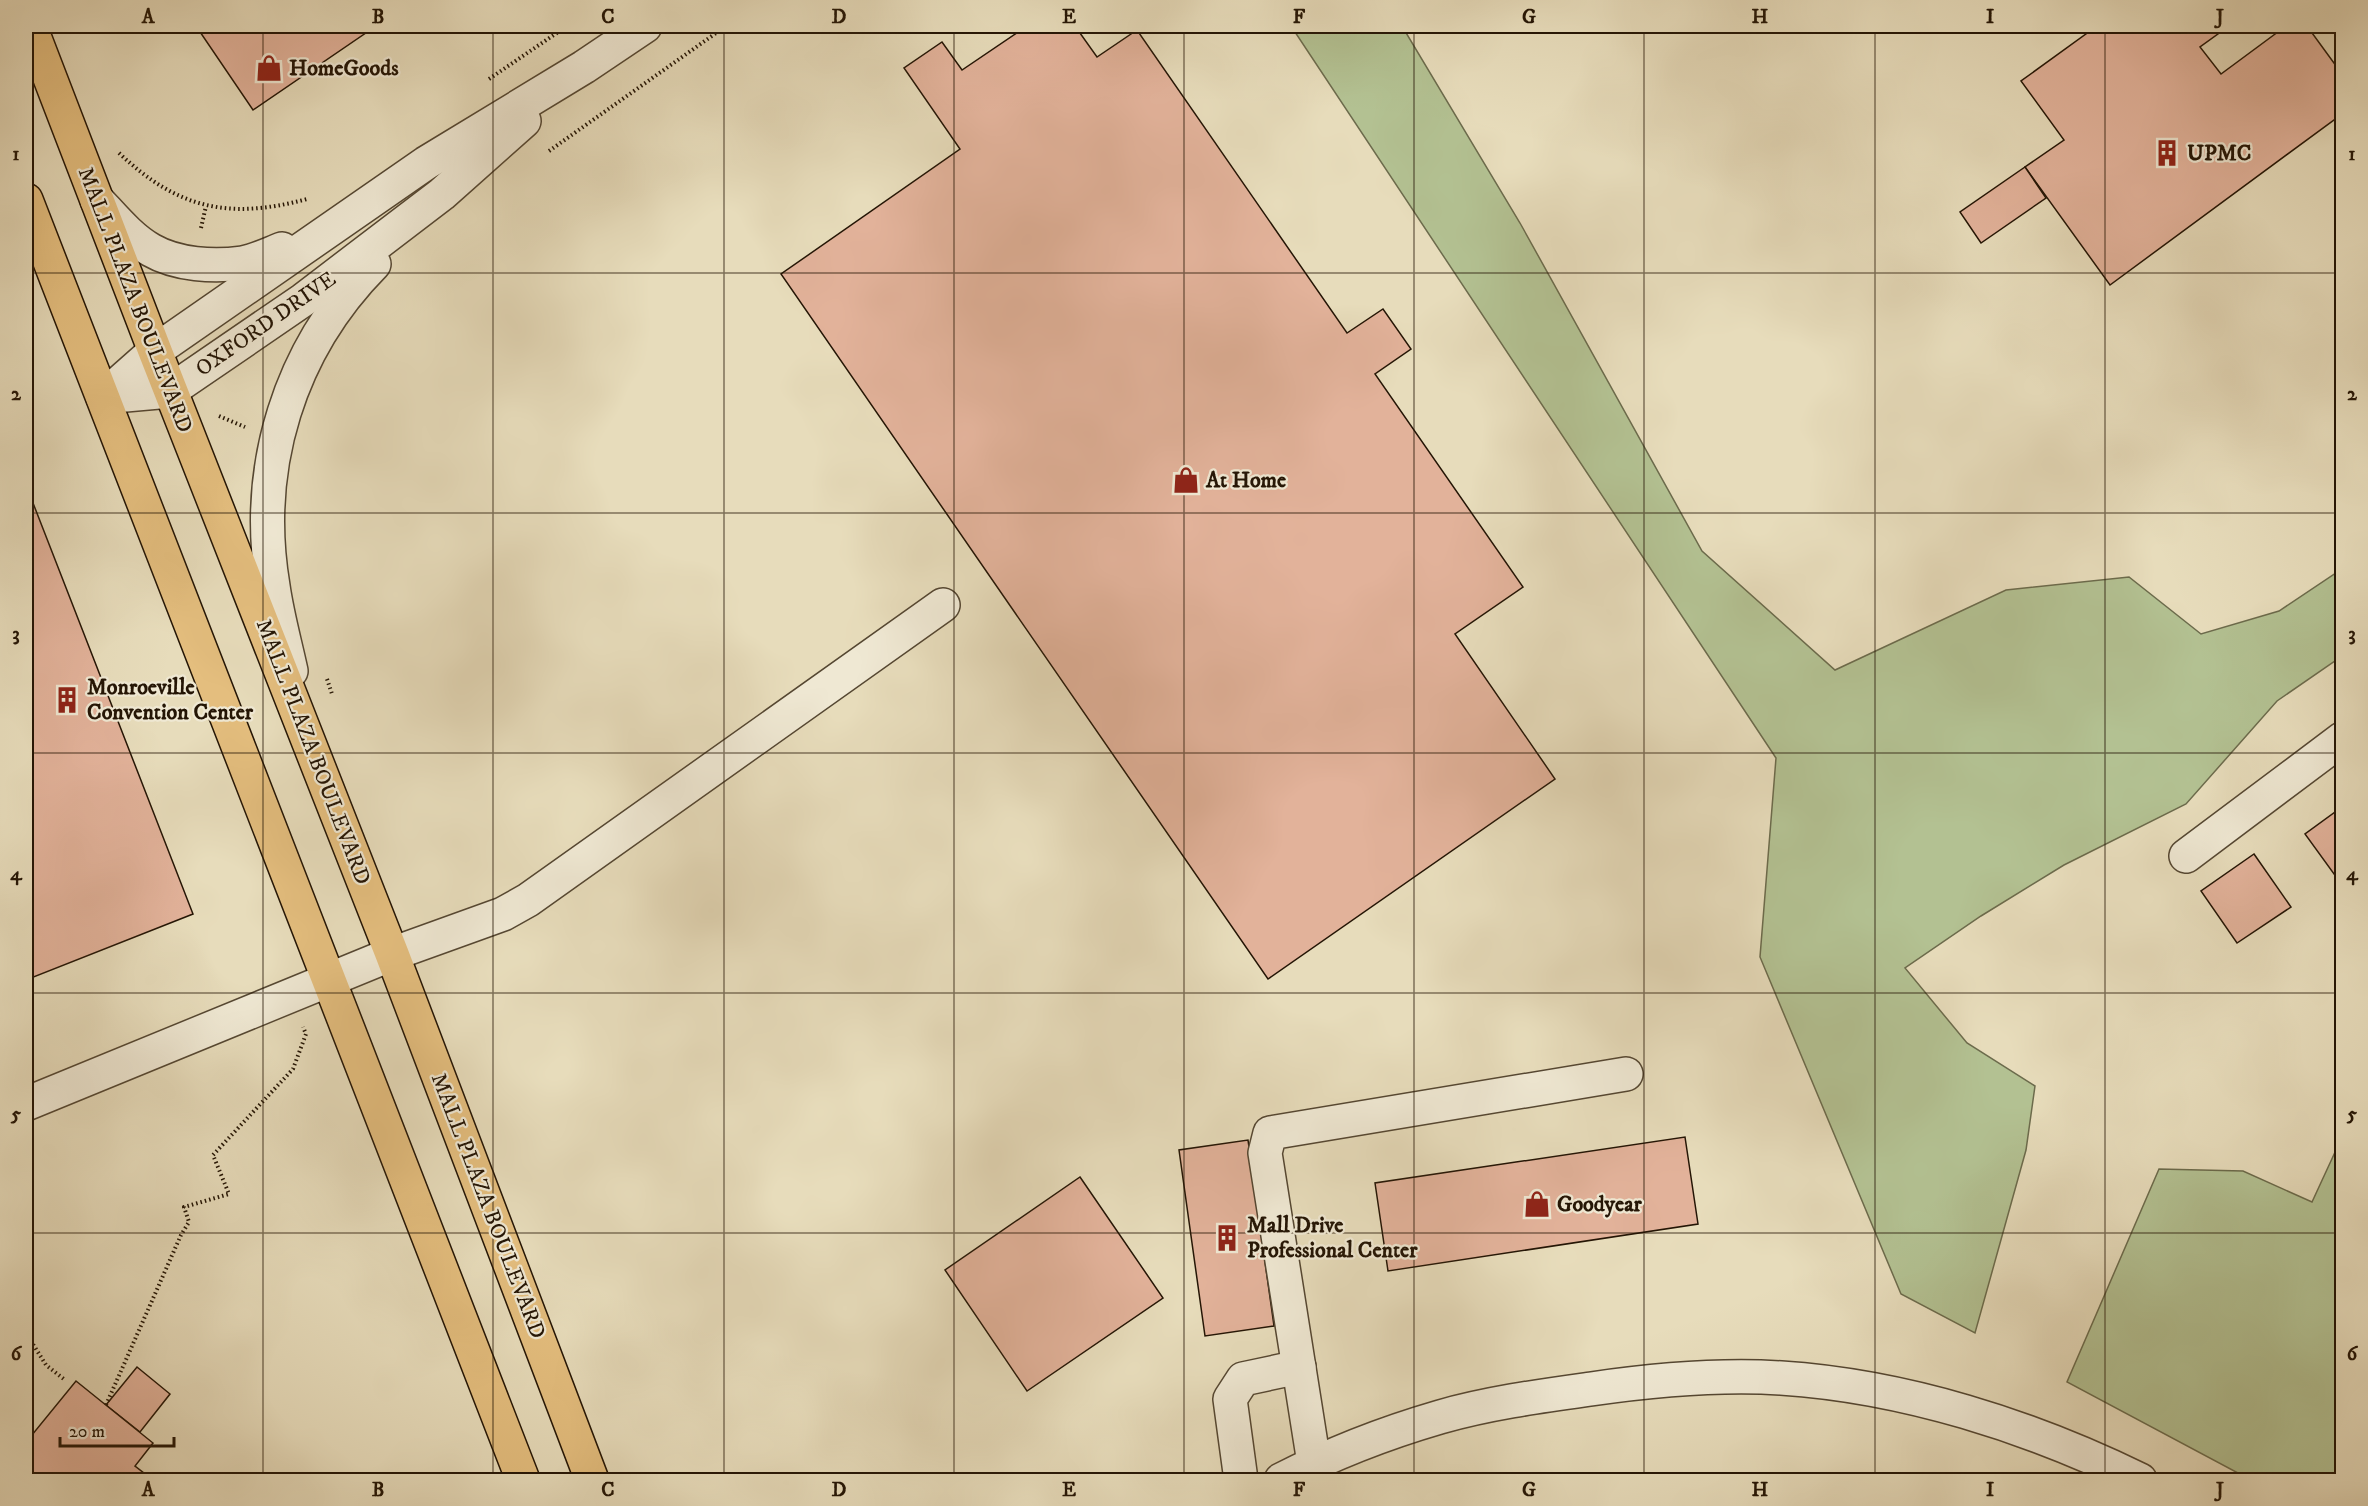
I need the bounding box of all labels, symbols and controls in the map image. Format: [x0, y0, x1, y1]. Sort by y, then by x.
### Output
text: A [141, 5, 156, 30]
text: B [372, 5, 384, 30]
text: C [601, 5, 615, 30]
text: D [832, 5, 847, 30]
text: E [1062, 5, 1076, 30]
text: F [1293, 5, 1306, 30]
text: G [1522, 5, 1536, 30]
text: H [1752, 5, 1769, 30]
text: I [1986, 5, 1994, 30]
text: J [2214, 5, 2224, 30]
shop icon: HomeGoods [254, 53, 284, 83]
place label: HomeGoods [289, 55, 399, 82]
building icon: UPMC [2152, 138, 2182, 168]
place label: UPMC [2187, 140, 2251, 167]
text: 1 [12, 142, 20, 167]
text: 1 [2348, 142, 2356, 167]
street label: MALL PLAZA BOULEVARD [72, 163, 198, 437]
street label: OXFORD DRIVE [191, 266, 341, 382]
text: 2 [11, 382, 22, 407]
text: 2 [2347, 382, 2358, 407]
shop icon: At Home [1171, 465, 1201, 495]
place label: At Home [1205, 467, 1286, 494]
street label: MALL PLAZA BOULEVARD [250, 615, 376, 889]
text: 3 [12, 622, 20, 647]
text: 3 [2348, 622, 2356, 647]
place label: Monroeville Convention Center [87, 674, 254, 726]
building icon: Monroeville Convention Center [52, 685, 82, 715]
text: 4 [10, 862, 23, 887]
text: 4 [2346, 862, 2359, 887]
street label: MALL PLAZA BOULEVARD [425, 1069, 551, 1343]
text: 5 [10, 1102, 21, 1127]
text: 5 [2346, 1102, 2357, 1127]
shop icon: Goodyear [1522, 1189, 1552, 1219]
place label: Goodyear [1557, 1191, 1643, 1218]
place label: Mall Drive Professional Center [1247, 1212, 1418, 1264]
building icon: Mall Drive Professional Center [1212, 1223, 1242, 1253]
text: 6 [11, 1342, 23, 1367]
text: 6 [2347, 1342, 2359, 1367]
scale bar [60, 1410, 174, 1448]
text: 20 m [69, 1421, 105, 1443]
text: A [141, 1478, 156, 1503]
text: B [372, 1478, 384, 1503]
text: C [601, 1478, 615, 1503]
text: D [832, 1478, 847, 1503]
text: E [1062, 1478, 1076, 1503]
text: F [1293, 1478, 1306, 1503]
text: G [1522, 1478, 1536, 1503]
text: H [1752, 1478, 1769, 1503]
text: I [1986, 1478, 1994, 1503]
text: J [2214, 1478, 2224, 1503]

